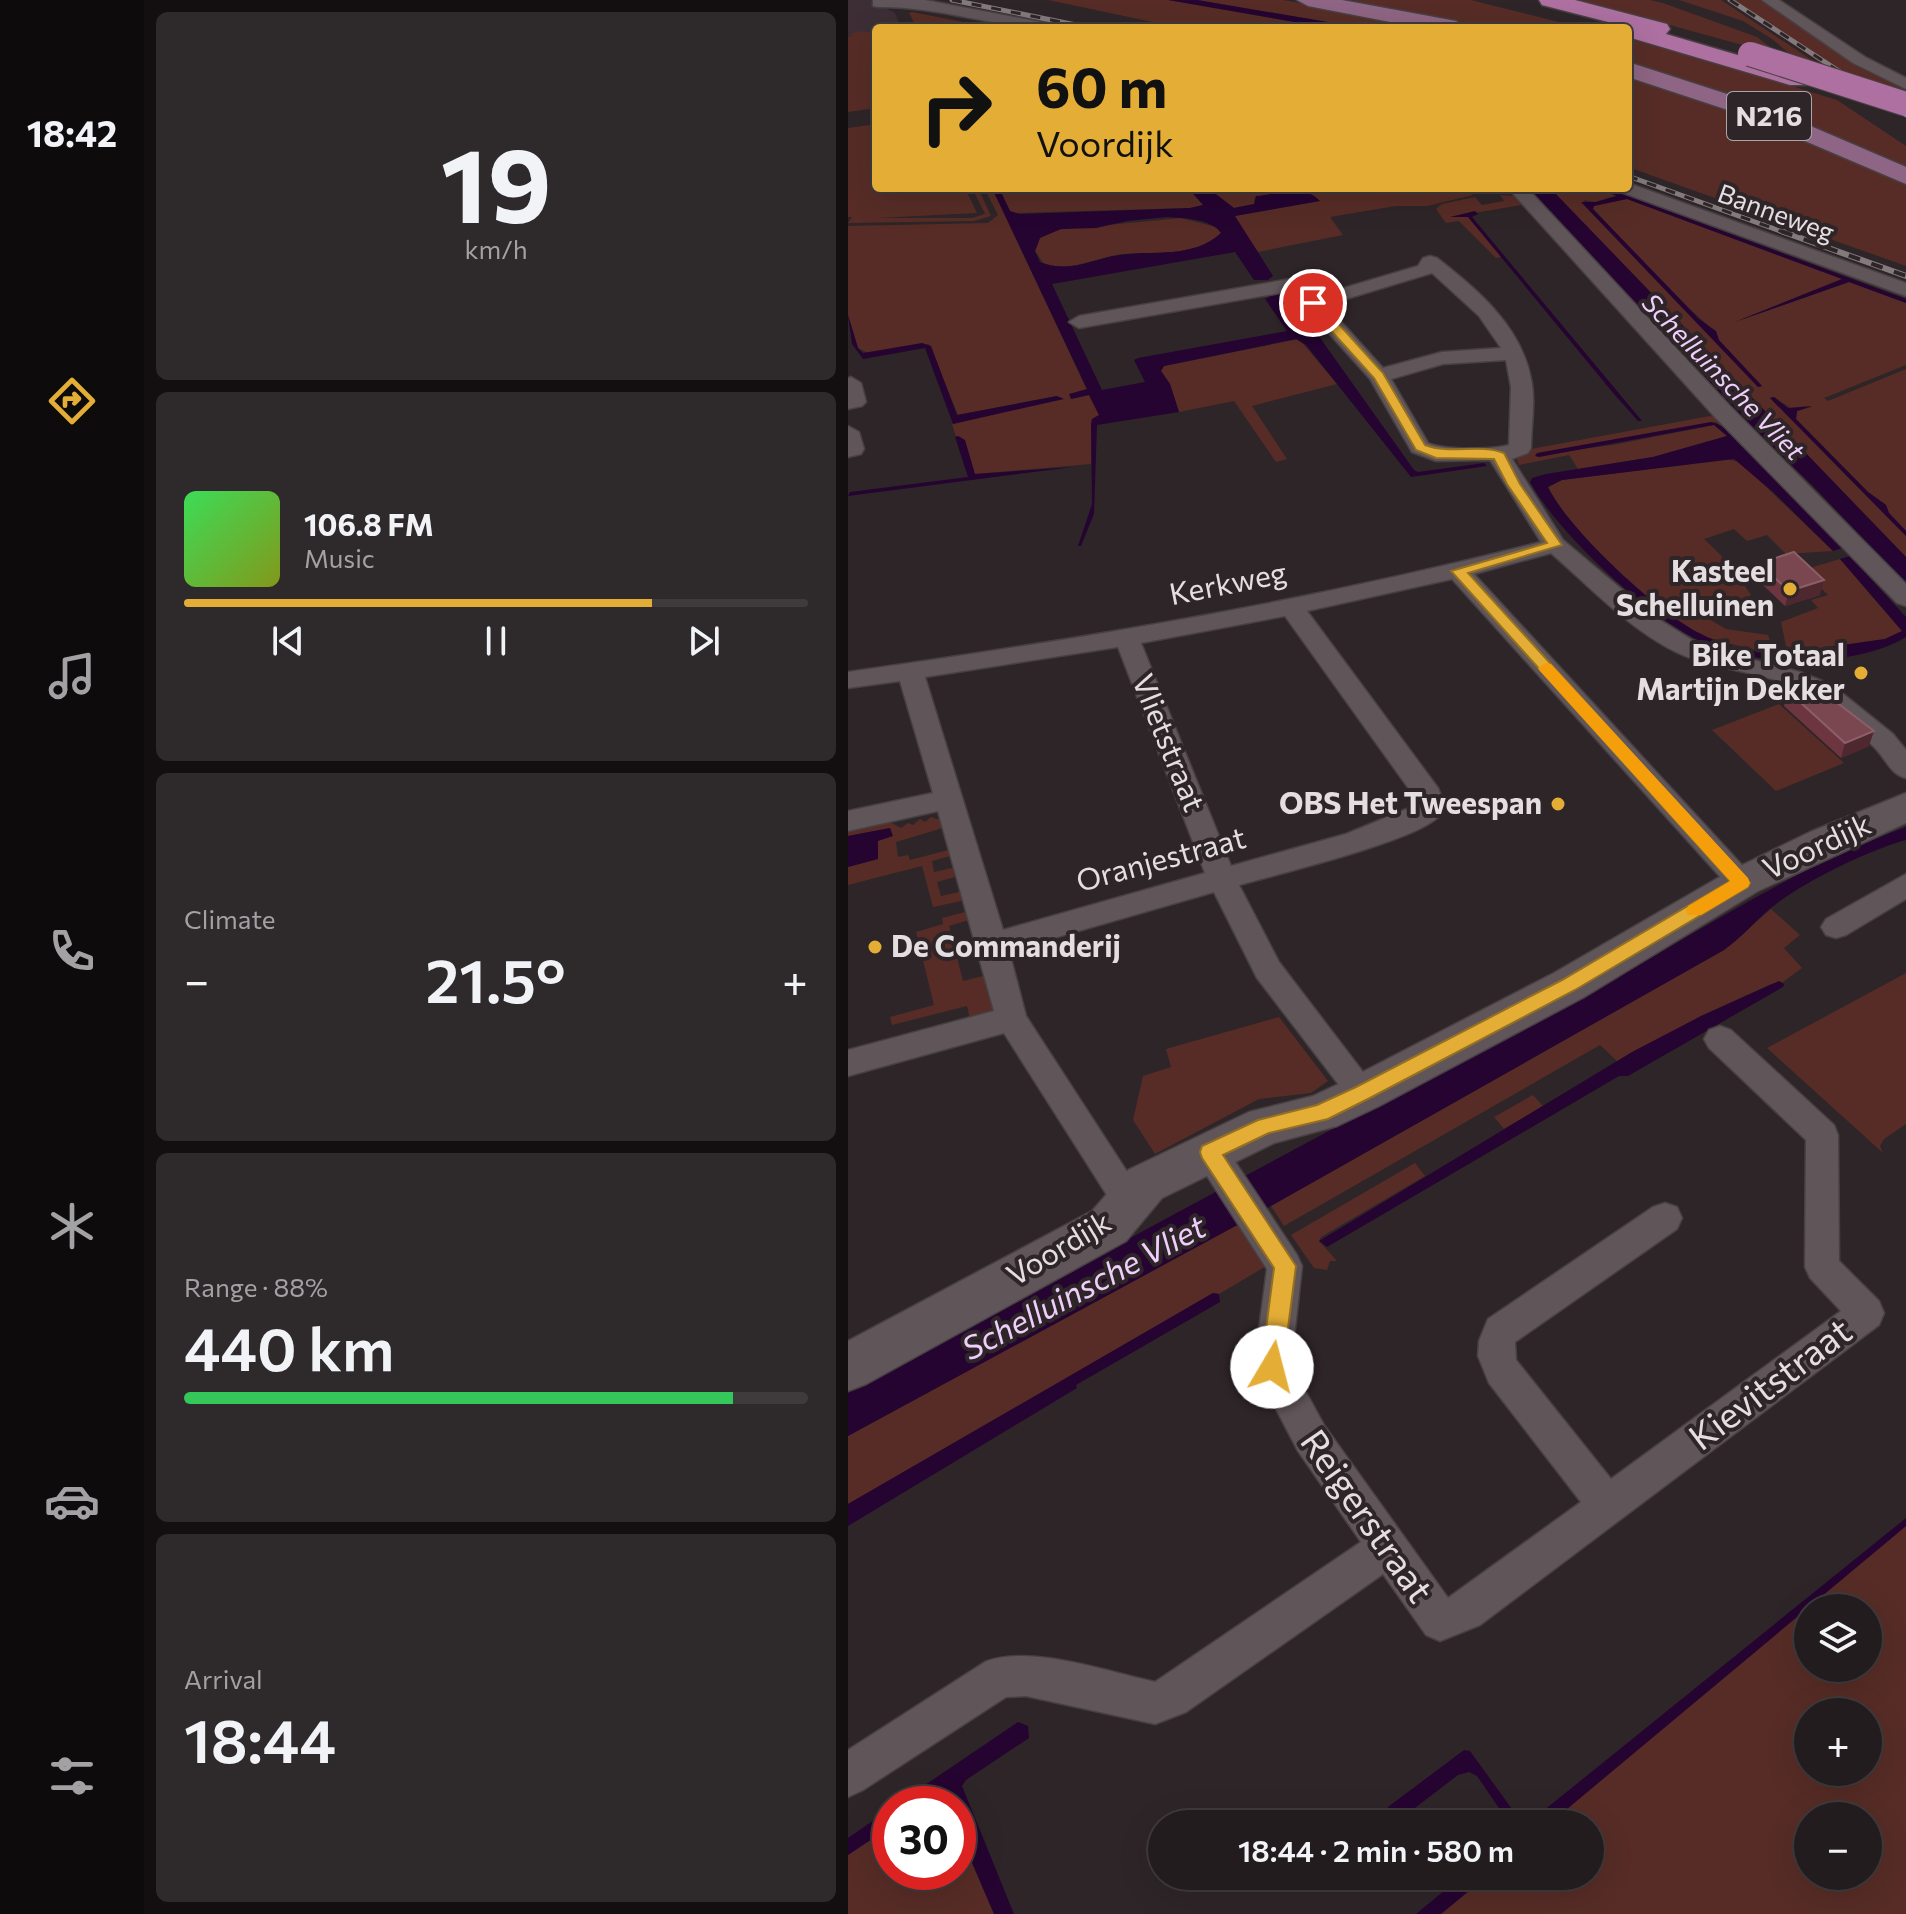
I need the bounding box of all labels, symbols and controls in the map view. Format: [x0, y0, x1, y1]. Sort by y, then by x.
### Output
text: 60 m [1036, 51, 1167, 120]
icon: right [904, 56, 1008, 160]
road number: N216 [1727, 92, 1811, 140]
text: 18:42 [27, 110, 117, 154]
text: 19 [440, 117, 552, 244]
text: Voordijk [1036, 120, 1174, 164]
street label: Banneweg [1714, 176, 1839, 247]
text: km/h [464, 233, 528, 264]
pin [1279, 269, 1347, 337]
icon: arrive [1291, 281, 1335, 325]
water label: Schelluinsche Vliet [1637, 286, 1812, 467]
icon: directions [44, 373, 100, 429]
text: 106.8 FM [304, 505, 434, 542]
text: Music [304, 542, 375, 573]
place label: Kasteel Schelluinen [1616, 551, 1774, 622]
street label: Kerkweg [1166, 552, 1289, 611]
marker: Kasteel Schelluinen [1781, 580, 1799, 598]
icon: previous [266, 619, 310, 663]
icon: pause [474, 619, 518, 663]
icon: next [682, 619, 726, 663]
place label: Bike Totaal Martijn Dekker [1636, 635, 1845, 706]
icon: music [44, 648, 100, 704]
marker: Bike Totaal Martijn Dekker [1852, 664, 1870, 682]
street label: Vlietstraat [1126, 668, 1215, 816]
place label: OBS Het Tweespan [1279, 783, 1542, 820]
marker: OBS Het Tweespan [1549, 795, 1567, 813]
street label: Voordijk [1756, 804, 1876, 886]
street label: Oranjestraat [1072, 817, 1249, 898]
text: Climate [184, 903, 276, 934]
icon: phone [44, 923, 100, 979]
place label: De Commanderij [891, 926, 1121, 963]
marker: De Commanderij [866, 938, 884, 956]
text: 21.5° [425, 942, 566, 1015]
text: − [184, 952, 209, 1006]
text: + [782, 952, 808, 1006]
icon: climate [44, 1198, 100, 1254]
street label: Voordijk [999, 1201, 1116, 1292]
water label: Schelluinsche Vliet [954, 1205, 1213, 1367]
text: Range · 88% [184, 1271, 328, 1302]
street label: Kievitstraat [1679, 1307, 1859, 1458]
text: 440 km [184, 1310, 394, 1383]
position arrow [1230, 1325, 1314, 1409]
street label: Reigerstraat [1293, 1420, 1444, 1610]
icon: car [44, 1473, 100, 1529]
map controls [1794, 1594, 1882, 1890]
button: layers [1794, 1594, 1882, 1682]
text: Arrival [184, 1663, 263, 1694]
button: + [1794, 1698, 1882, 1786]
text: 18:44 [184, 1702, 336, 1775]
icon: filters [44, 1748, 100, 1804]
speed limit sign: 30 [872, 1786, 976, 1890]
button: − [1794, 1802, 1882, 1890]
text: 18:44 · 2 min · 580 m [1238, 1831, 1514, 1868]

